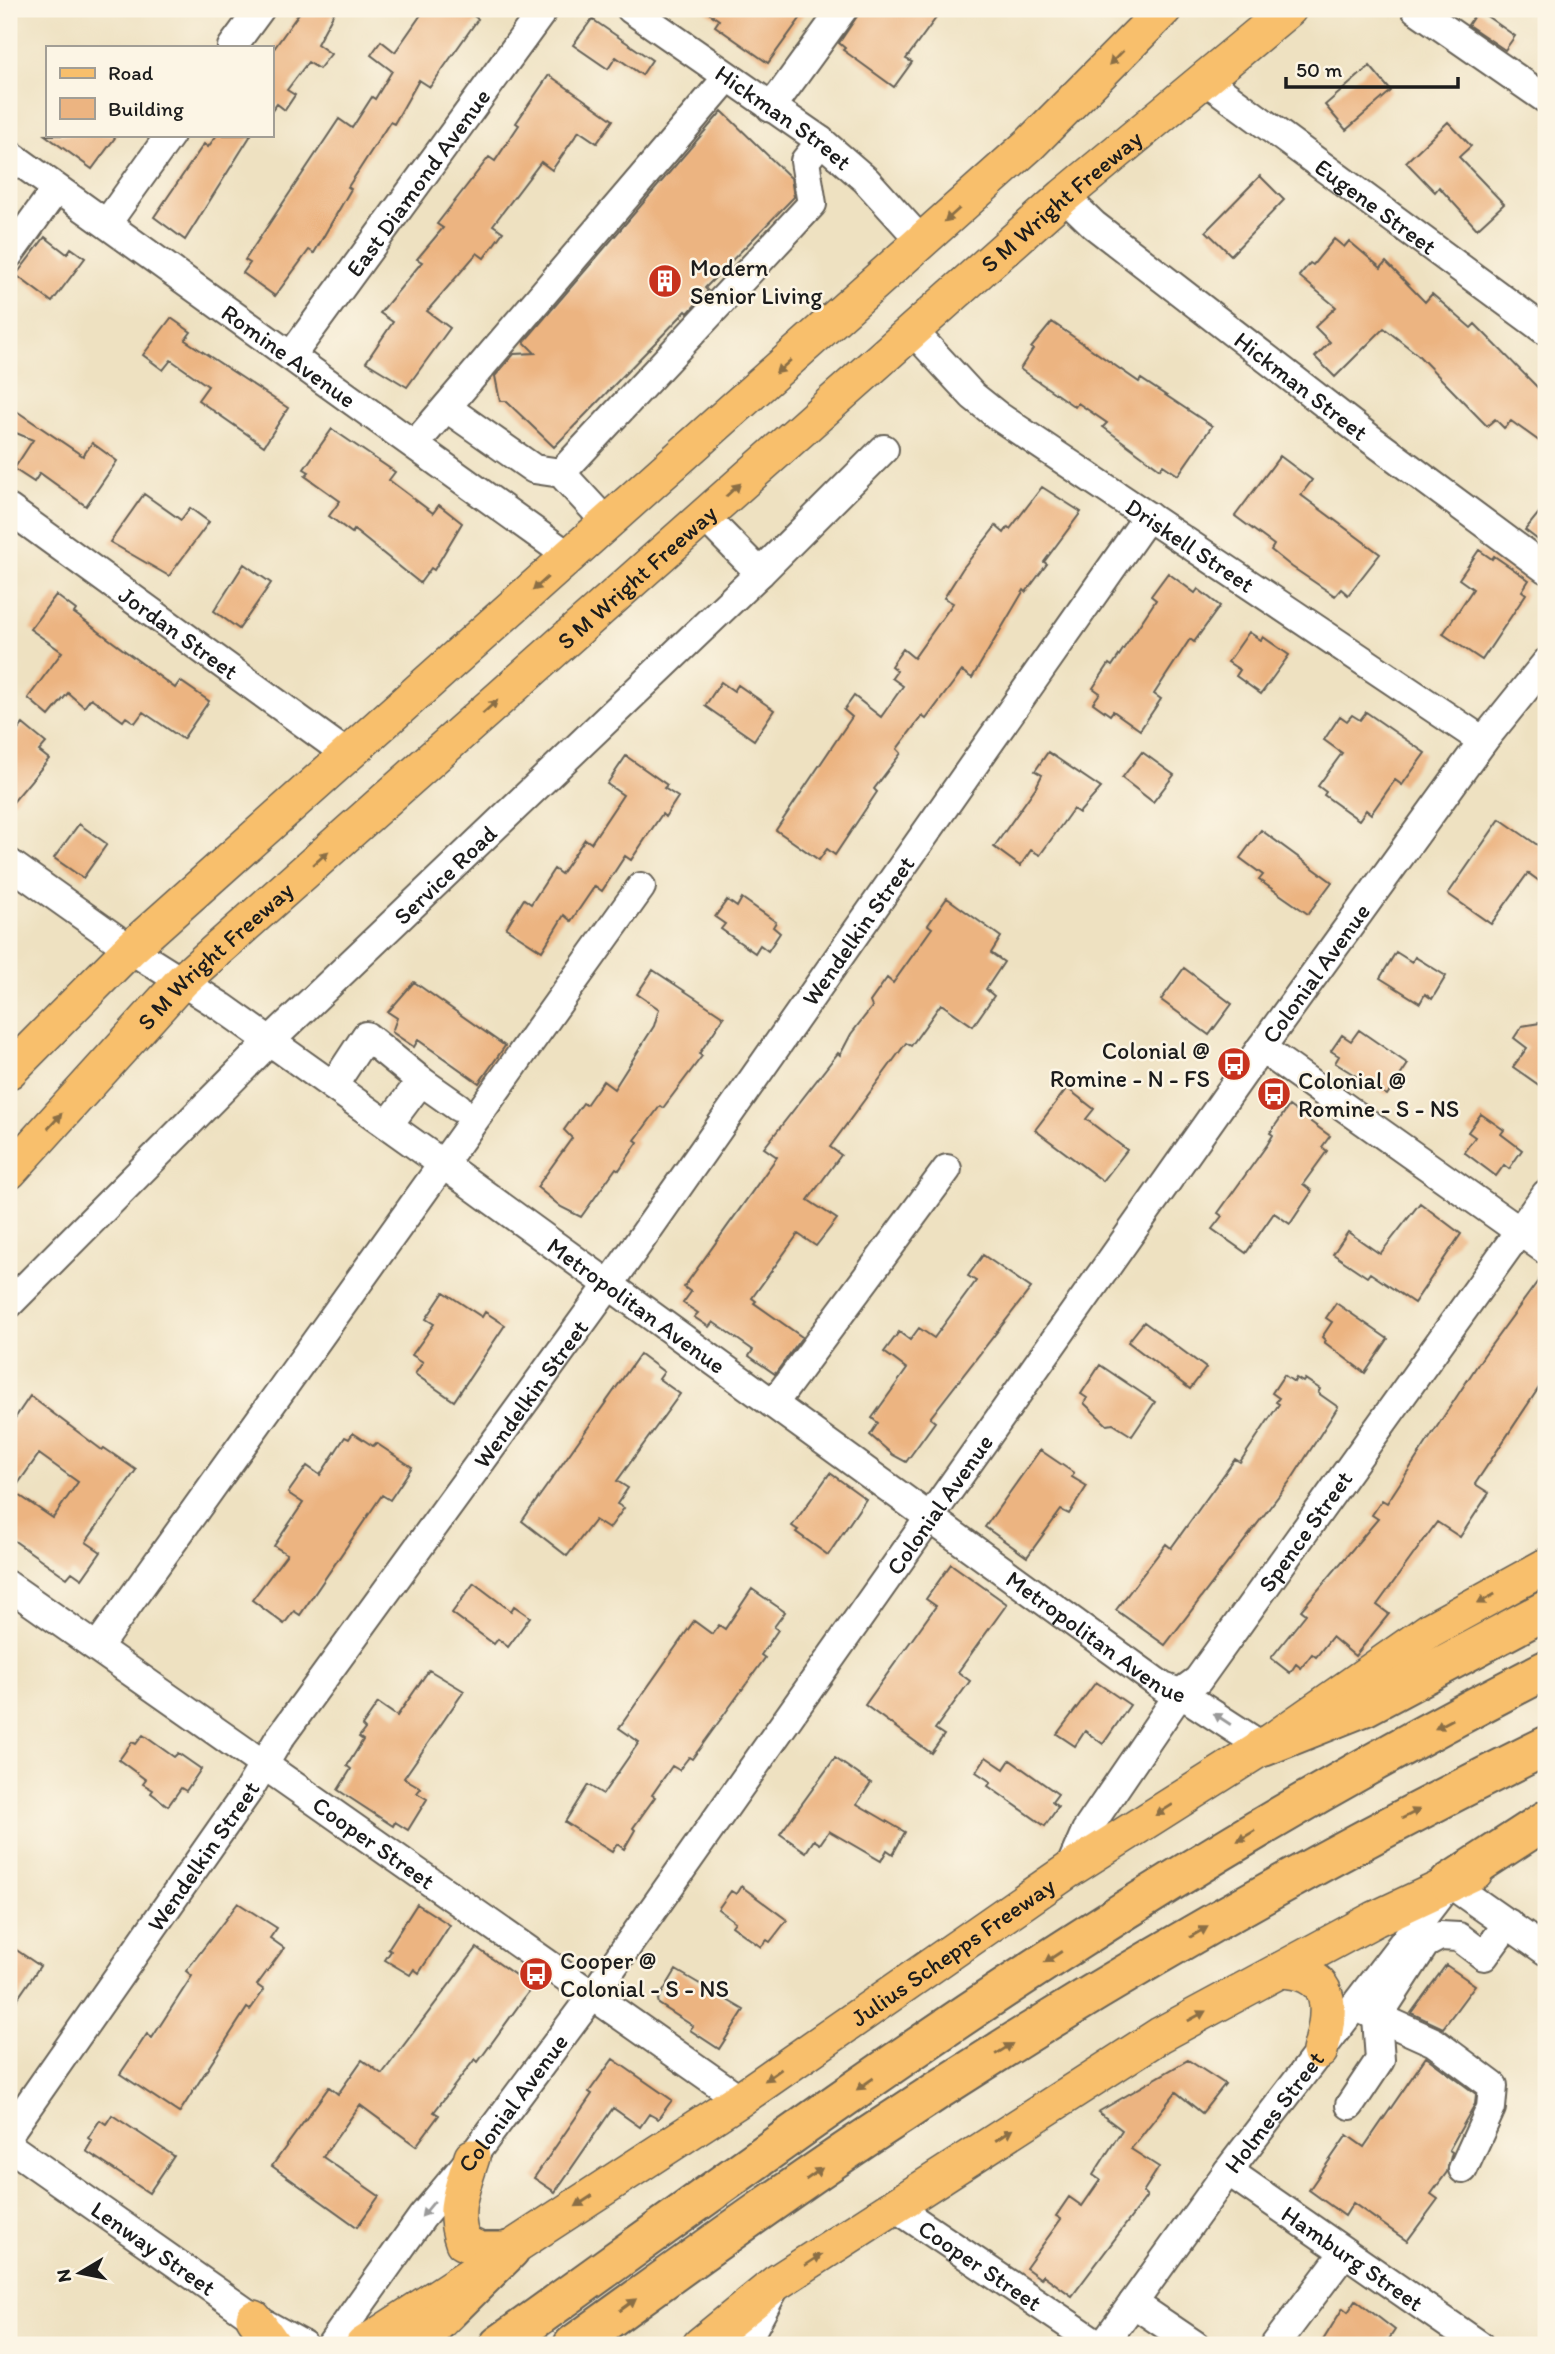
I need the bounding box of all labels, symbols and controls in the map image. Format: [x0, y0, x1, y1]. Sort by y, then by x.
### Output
legend [46, 46, 273, 136]
scale bar [1286, 46, 1457, 90]
one-way arrow [1108, 49, 1125, 66]
text: 50 m [1296, 57, 1343, 82]
street label: Hickman Street [710, 58, 858, 176]
text: Road [108, 60, 154, 85]
street label: East Diamond Avenue [339, 82, 496, 282]
text: Building [108, 96, 184, 121]
street label: S M Wright Freeway [974, 123, 1147, 278]
street label: Eugene Street [1310, 152, 1443, 260]
one-way arrow [943, 207, 961, 223]
place label: Modern Senior Living [690, 253, 823, 310]
building icon: Modern Senior Living [646, 262, 684, 300]
street label: Romine Avenue [216, 297, 362, 413]
street label: Hickman Street [1229, 325, 1374, 446]
one-way arrow [774, 359, 792, 375]
one-way arrow [725, 483, 742, 498]
street label: Driskell Street [1120, 491, 1260, 598]
street label: S M Wright Freeway [551, 498, 722, 655]
one-way arrow [531, 576, 549, 592]
street label: Jordan Street [114, 579, 244, 685]
one-way arrow [482, 699, 499, 715]
street label: Service Road [387, 818, 502, 930]
one-way arrow [312, 850, 330, 866]
street label: Wendelkin Street [795, 850, 920, 1011]
street label: S M Wright Freeway [131, 875, 299, 1036]
street label: Colonial Avenue [1255, 897, 1376, 1048]
place label: Colonial @ Romine - N - FS [1050, 1036, 1210, 1093]
bus stop icon: Colonial @ Romine - N - FS [1215, 1045, 1253, 1083]
place label: Colonial @ Romine - S - NS [1298, 1066, 1459, 1123]
bus stop icon: Colonial @ Romine - S - NS [1255, 1075, 1293, 1113]
one-way arrow [46, 1113, 62, 1130]
street label: Metropolitan Avenue [542, 1231, 732, 1379]
street label: Wendelkin Street [467, 1314, 594, 1473]
street label: Colonial Avenue [880, 1428, 999, 1580]
street label: Spence Street [1252, 1465, 1358, 1597]
street label: Metropolitan Avenue [1001, 1564, 1190, 1709]
one-way arrow [1476, 1592, 1496, 1604]
one-way arrow [1212, 1713, 1231, 1726]
one-way arrow [1434, 1718, 1454, 1729]
street label: Wendelkin Street [140, 1776, 265, 1937]
street label: Cooper Street [307, 1789, 441, 1895]
one-way arrow [1154, 1803, 1174, 1816]
one-way arrow [1402, 1808, 1421, 1820]
one-way arrow [1237, 1830, 1256, 1842]
street label: Julius Schepps Freeway [845, 1870, 1060, 2032]
one-way arrow [1189, 1925, 1208, 1938]
place label: Cooper @ Colonial - S - NS [560, 1946, 729, 2003]
one-way arrow [1043, 1950, 1063, 1963]
bus stop icon: Cooper @ Colonial - S - NS [517, 1955, 555, 1993]
one-way arrow [1187, 2010, 1207, 2021]
street label: Colonial Avenue [451, 2028, 574, 2178]
one-way arrow [994, 2042, 1013, 2055]
street label: Holmes Street [1217, 2045, 1330, 2179]
one-way arrow [764, 2068, 782, 2082]
one-way arrow [856, 2077, 874, 2091]
one-way arrow [994, 2129, 1013, 2142]
one-way arrow [804, 2168, 823, 2181]
street label: Lenway Street [86, 2194, 222, 2301]
one-way arrow [574, 2195, 594, 2208]
street label: Hamburg Street [1276, 2198, 1429, 2317]
one-way arrow [421, 2201, 436, 2218]
street label: Cooper Street [913, 2213, 1048, 2317]
north arrow [46, 2238, 116, 2308]
one-way arrow [804, 2253, 823, 2266]
text: N [51, 2268, 76, 2284]
one-way arrow [619, 2299, 637, 2313]

